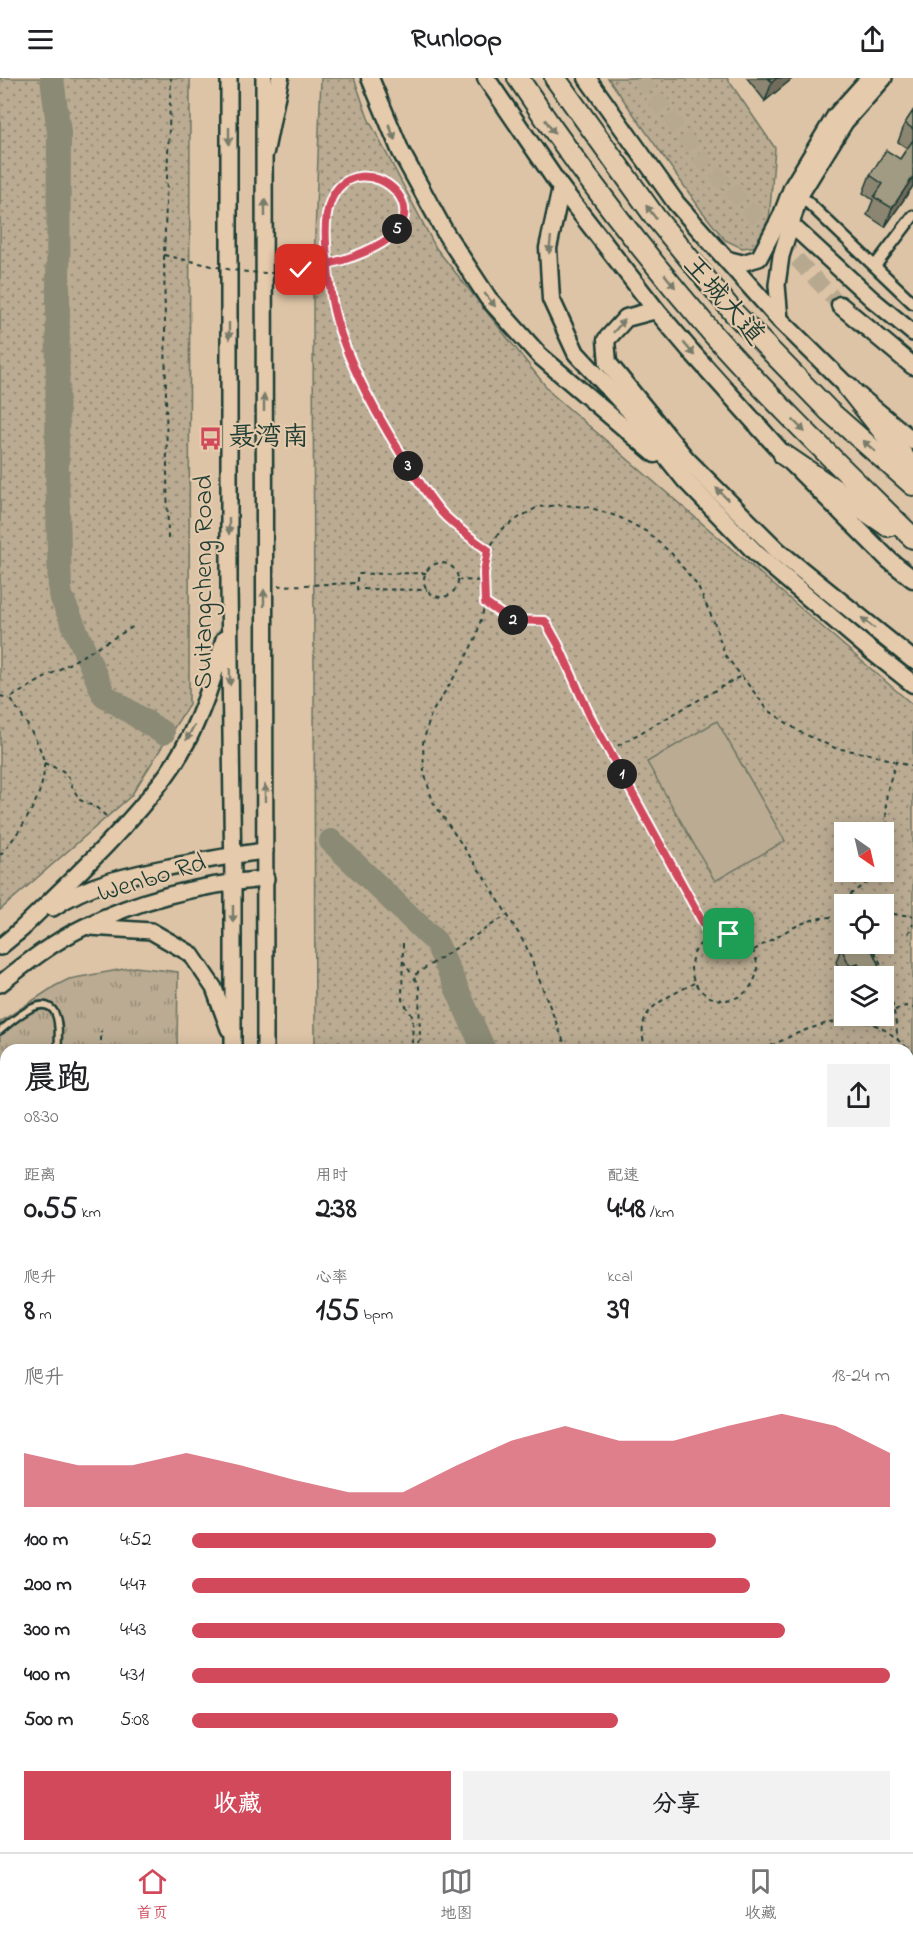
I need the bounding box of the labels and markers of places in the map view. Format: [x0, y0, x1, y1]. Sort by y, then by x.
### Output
pin: 5 [382, 214, 412, 244]
pin [275, 244, 326, 295]
place label: 聂湾南 [228, 419, 309, 458]
bus stop icon: 聂湾南 [197, 425, 223, 451]
pin: 3 [393, 451, 423, 481]
pin: 2 [498, 605, 528, 635]
pin: 1 [607, 759, 637, 789]
pin [703, 908, 754, 959]

